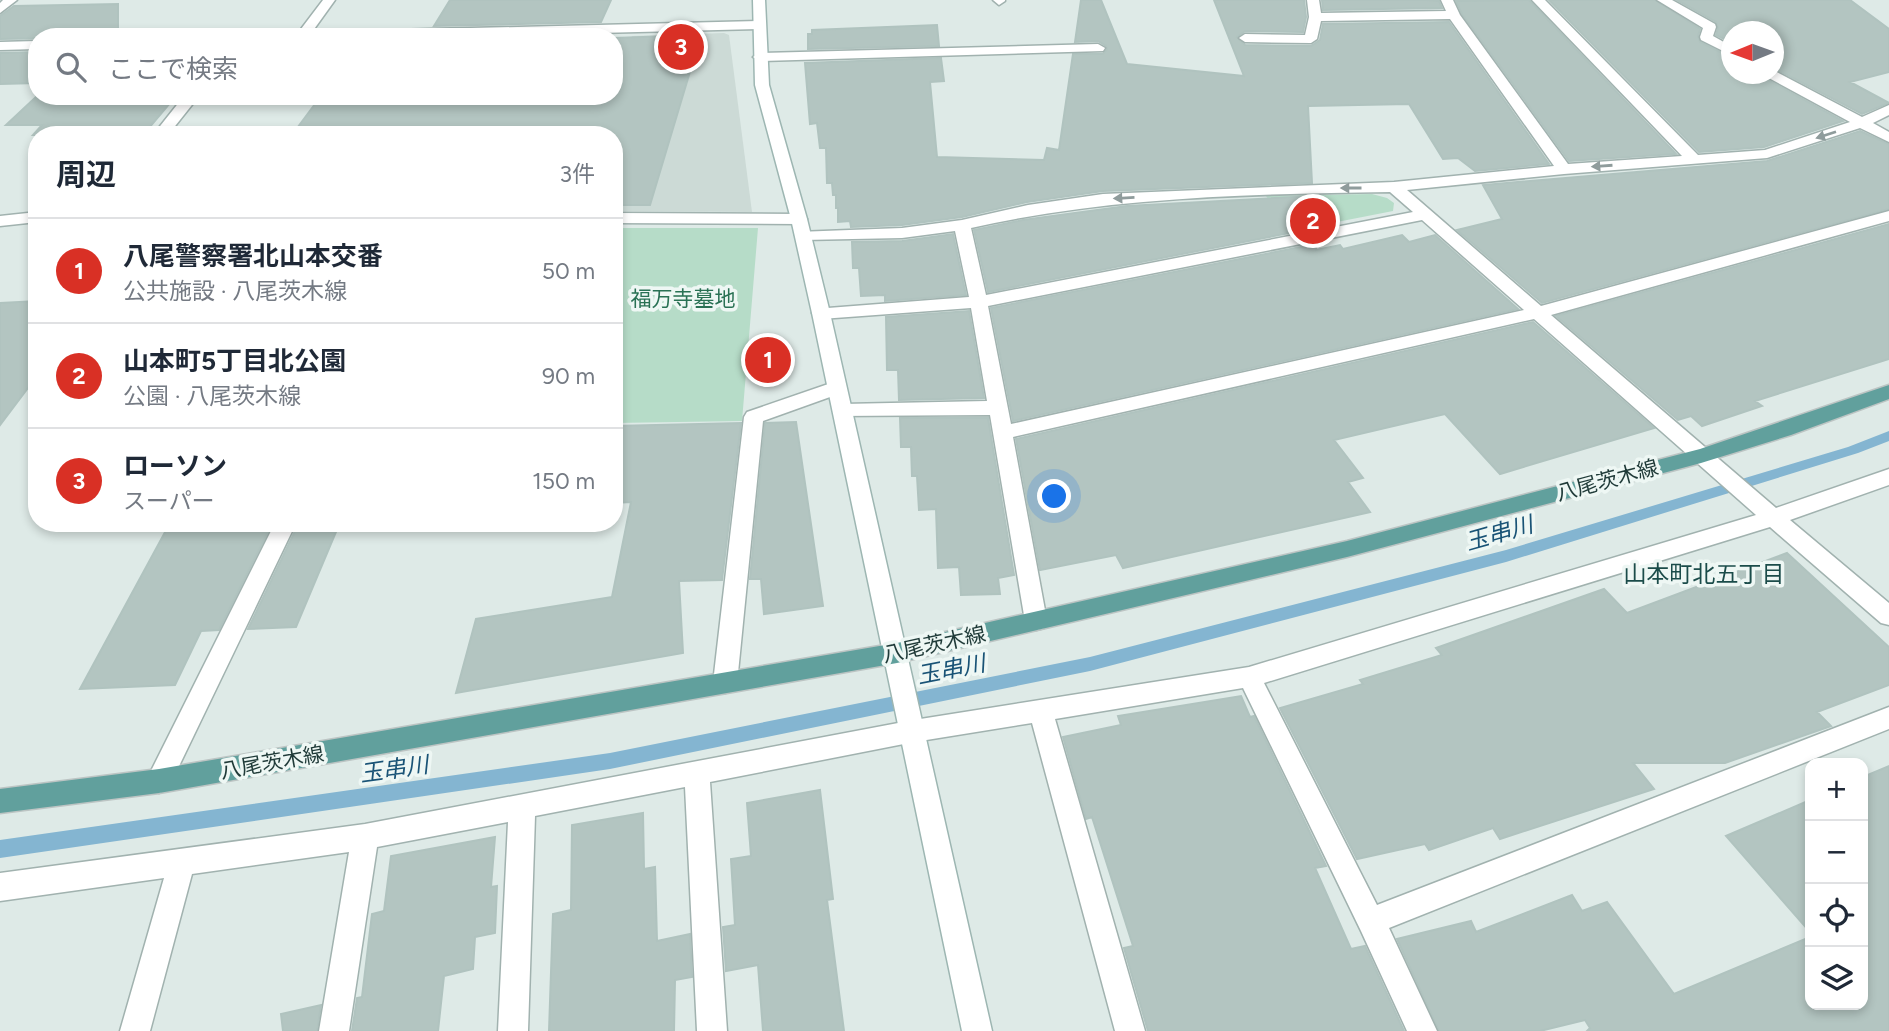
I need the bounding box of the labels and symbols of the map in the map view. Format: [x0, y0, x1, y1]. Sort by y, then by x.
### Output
pin: 3 [658, 21, 704, 73]
north arrow [1721, 21, 1784, 84]
one-way arrow [1815, 130, 1836, 140]
one-way arrow [1591, 161, 1613, 172]
one-way arrow [1340, 182, 1362, 194]
one-way arrow [1113, 193, 1135, 204]
pin: 2 [1290, 195, 1336, 247]
park label: 福万寺墓地 [631, 286, 736, 311]
pin: 1 [745, 334, 791, 386]
street label: 八尾茨木線 [1553, 454, 1661, 506]
your location [1037, 479, 1071, 513]
water label: 玉串川 [1462, 509, 1539, 556]
district label: 山本町北五丁目 [1624, 560, 1785, 588]
street label: 八尾茨木線 [880, 621, 988, 667]
water label: 玉串川 [914, 648, 990, 689]
street label: 八尾茨木線 [218, 741, 326, 783]
water label: 玉串川 [358, 750, 433, 788]

